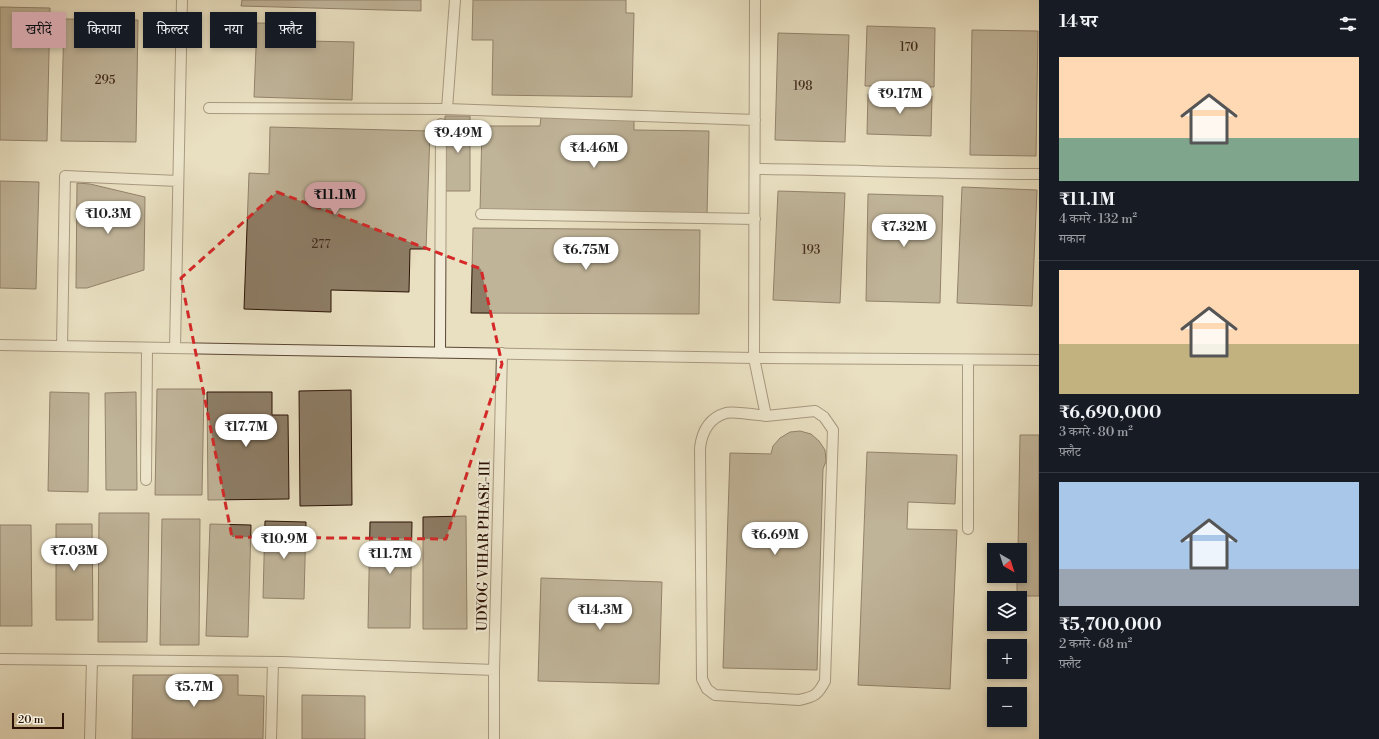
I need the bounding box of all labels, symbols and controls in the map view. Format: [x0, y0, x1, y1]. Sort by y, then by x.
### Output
text: 14 घर [1059, 11, 1097, 33]
chip: खरीदें [12, 12, 66, 48]
chip: किराया [74, 12, 135, 48]
chip: फ़िल्टर [143, 12, 202, 48]
chip: नया [210, 12, 257, 48]
chip: फ़्लैट [265, 12, 316, 48]
icon: filters [1337, 13, 1359, 35]
house number: 170 [900, 40, 918, 55]
house number: 295 [95, 73, 116, 88]
house number: 198 [793, 79, 813, 94]
pin: ₹9.17M [867, 81, 933, 115]
icon: home [1173, 83, 1245, 155]
text: ₹9.17M [878, 86, 922, 102]
pin: ₹9.49M [425, 120, 491, 154]
text: ₹9.49M [434, 125, 482, 141]
pin: ₹4.46M [561, 135, 627, 169]
text: ₹4.46M [569, 140, 619, 156]
pin: ₹11.1M [302, 182, 368, 216]
text: ₹11.1M [314, 187, 356, 203]
text: ₹11.1M [1059, 189, 1115, 211]
pin: ₹10.3M [75, 201, 141, 235]
text: ₹10.3M [85, 206, 131, 222]
text: 4 कमरे · 132 m² [1059, 211, 1137, 227]
pin: ₹7.32M [871, 214, 937, 248]
text: ₹7.32M [881, 219, 927, 235]
text: मकान [1059, 231, 1085, 247]
house number: 277 [312, 237, 330, 252]
pin: ₹6.75M [553, 237, 619, 271]
text: ₹6.75M [562, 242, 610, 258]
house number: 193 [802, 243, 821, 258]
icon: home [1173, 296, 1245, 368]
text: ₹6,690,000 [1059, 402, 1161, 424]
pin: ₹17.7M [213, 414, 279, 448]
text: ₹17.7M [224, 419, 268, 435]
text: 3 कमरे · 80 m² [1059, 424, 1133, 440]
text: फ़्लैट [1059, 444, 1081, 460]
street label: UDYOG VIHAR PHASE-III [474, 460, 495, 632]
icon: home [1173, 508, 1245, 580]
pin: ₹6.69M [742, 522, 808, 556]
pin: ₹10.9M [251, 526, 317, 560]
text: ₹6.69M [751, 527, 799, 543]
text: ₹10.9M [261, 531, 307, 547]
pin: ₹7.03M [41, 538, 107, 572]
pin: ₹11.7M [357, 541, 423, 575]
text: ₹7.03M [50, 543, 98, 559]
north arrow [987, 543, 1027, 583]
map controls [987, 543, 1027, 727]
text: ₹11.7M [368, 546, 412, 562]
button: layers [987, 591, 1027, 631]
pin: ₹14.3M [567, 597, 633, 631]
text: ₹14.3M [577, 602, 623, 618]
text: ₹5,700,000 [1059, 614, 1162, 636]
text: 2 कमरे · 68 m² [1059, 636, 1132, 652]
button: + [987, 639, 1027, 679]
text: फ़्लैट [1059, 656, 1081, 672]
pin: ₹5.7M [166, 674, 222, 708]
text: ₹5.7M [174, 679, 214, 695]
button: − [987, 687, 1027, 727]
scale bar [12, 711, 64, 730]
text: 20 m [18, 713, 43, 727]

